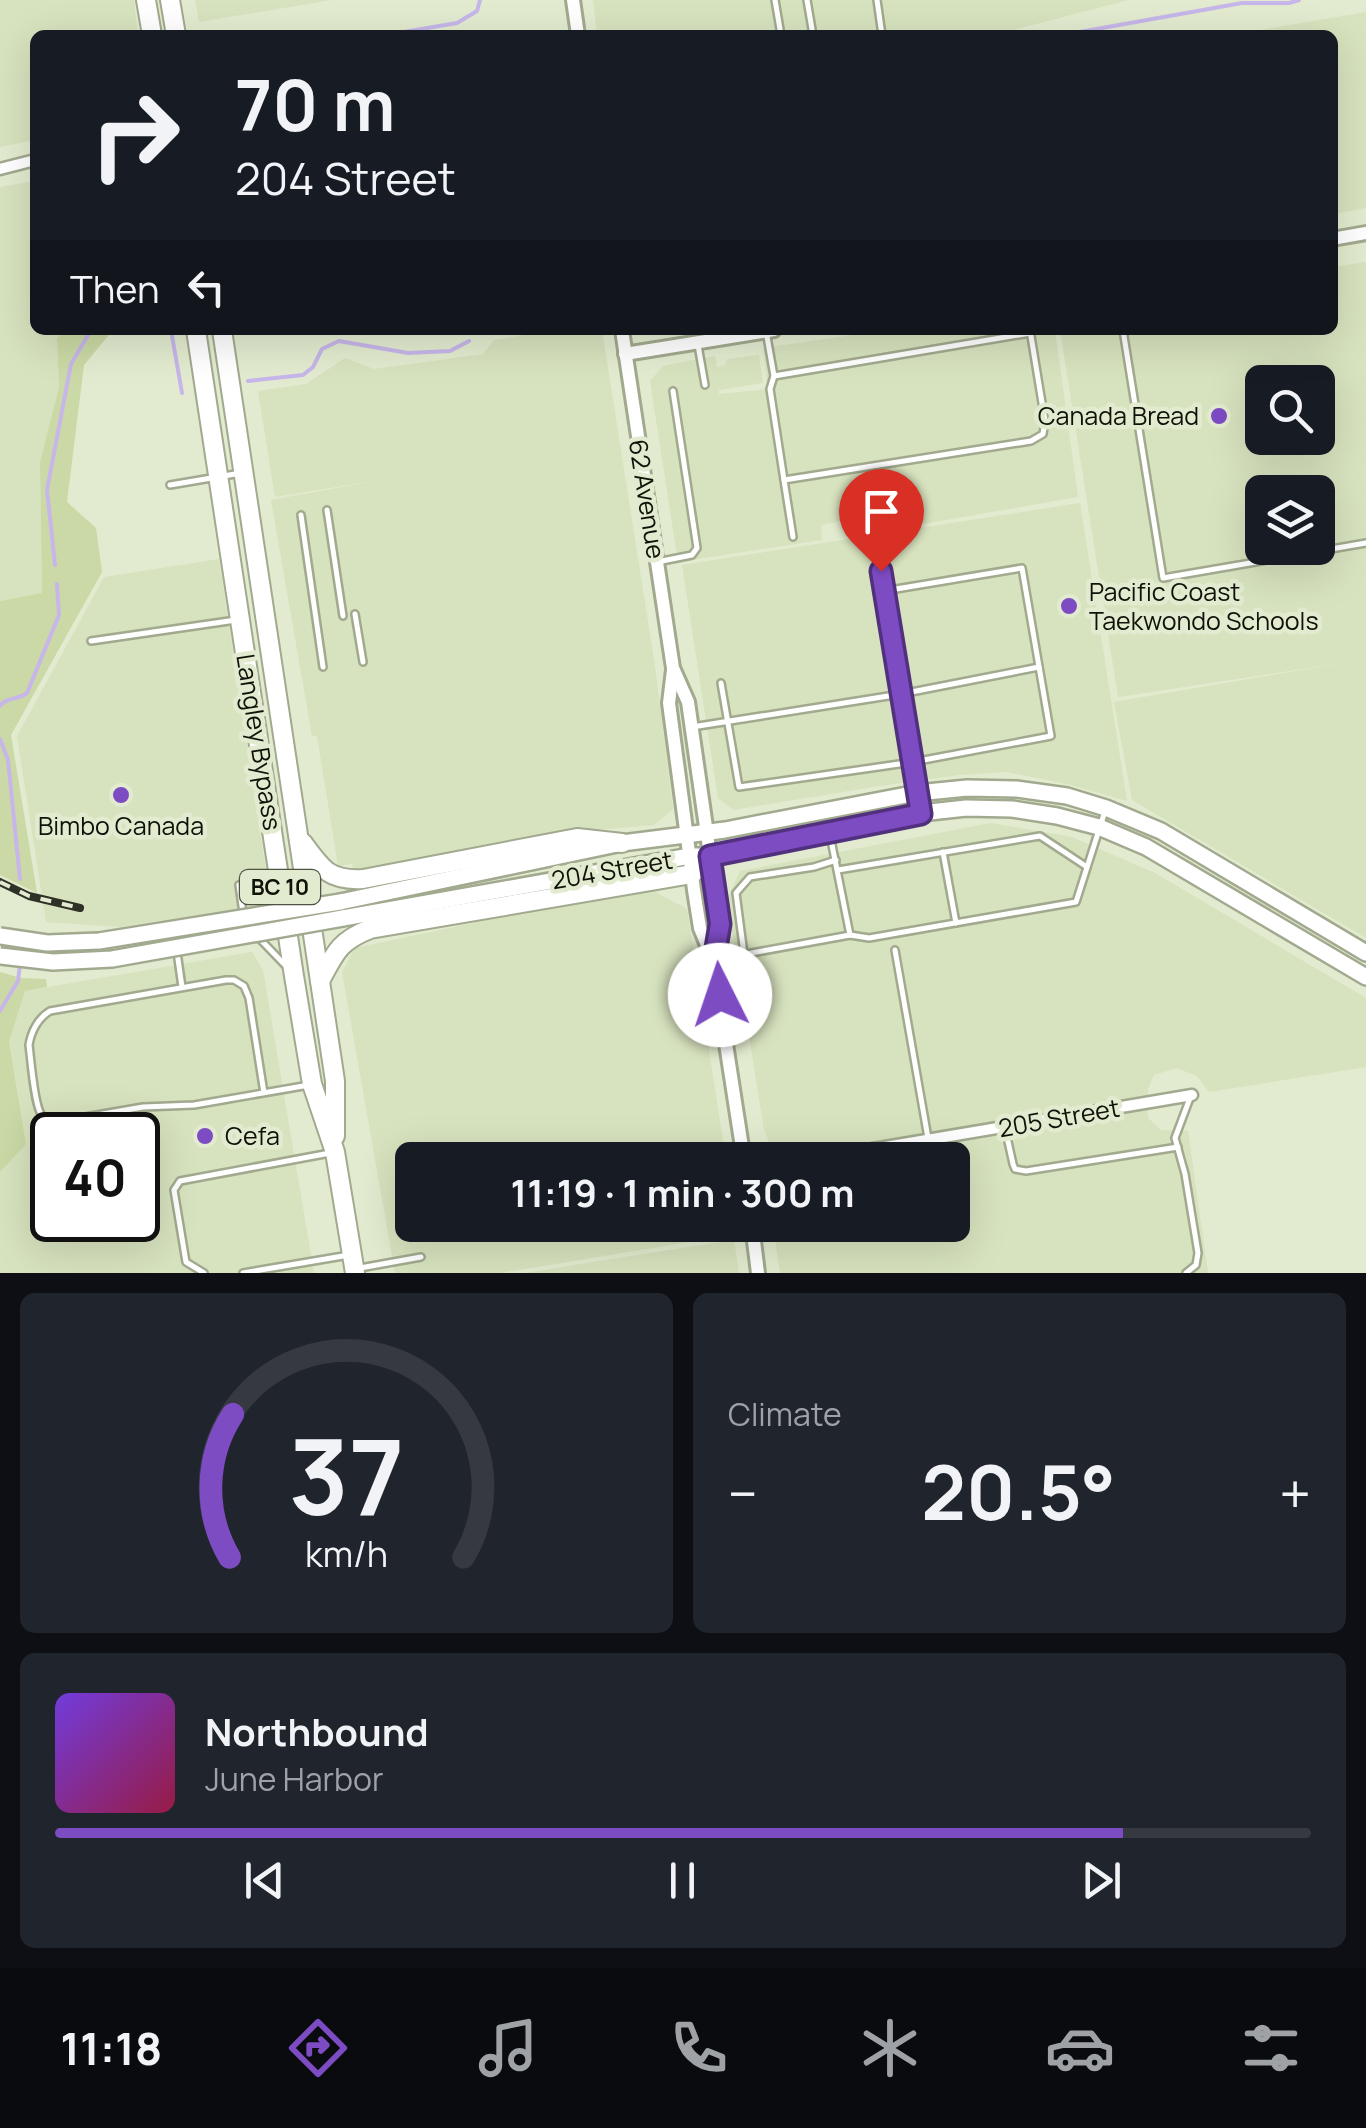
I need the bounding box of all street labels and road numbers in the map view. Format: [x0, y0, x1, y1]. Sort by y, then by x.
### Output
street label: 62 Avenue [621, 437, 674, 561]
street label: Langley Bypass [228, 651, 291, 833]
street label: 204 Street [548, 842, 675, 897]
road number: BC 10 [240, 870, 320, 904]
street label: 205 Street [996, 1090, 1122, 1145]

